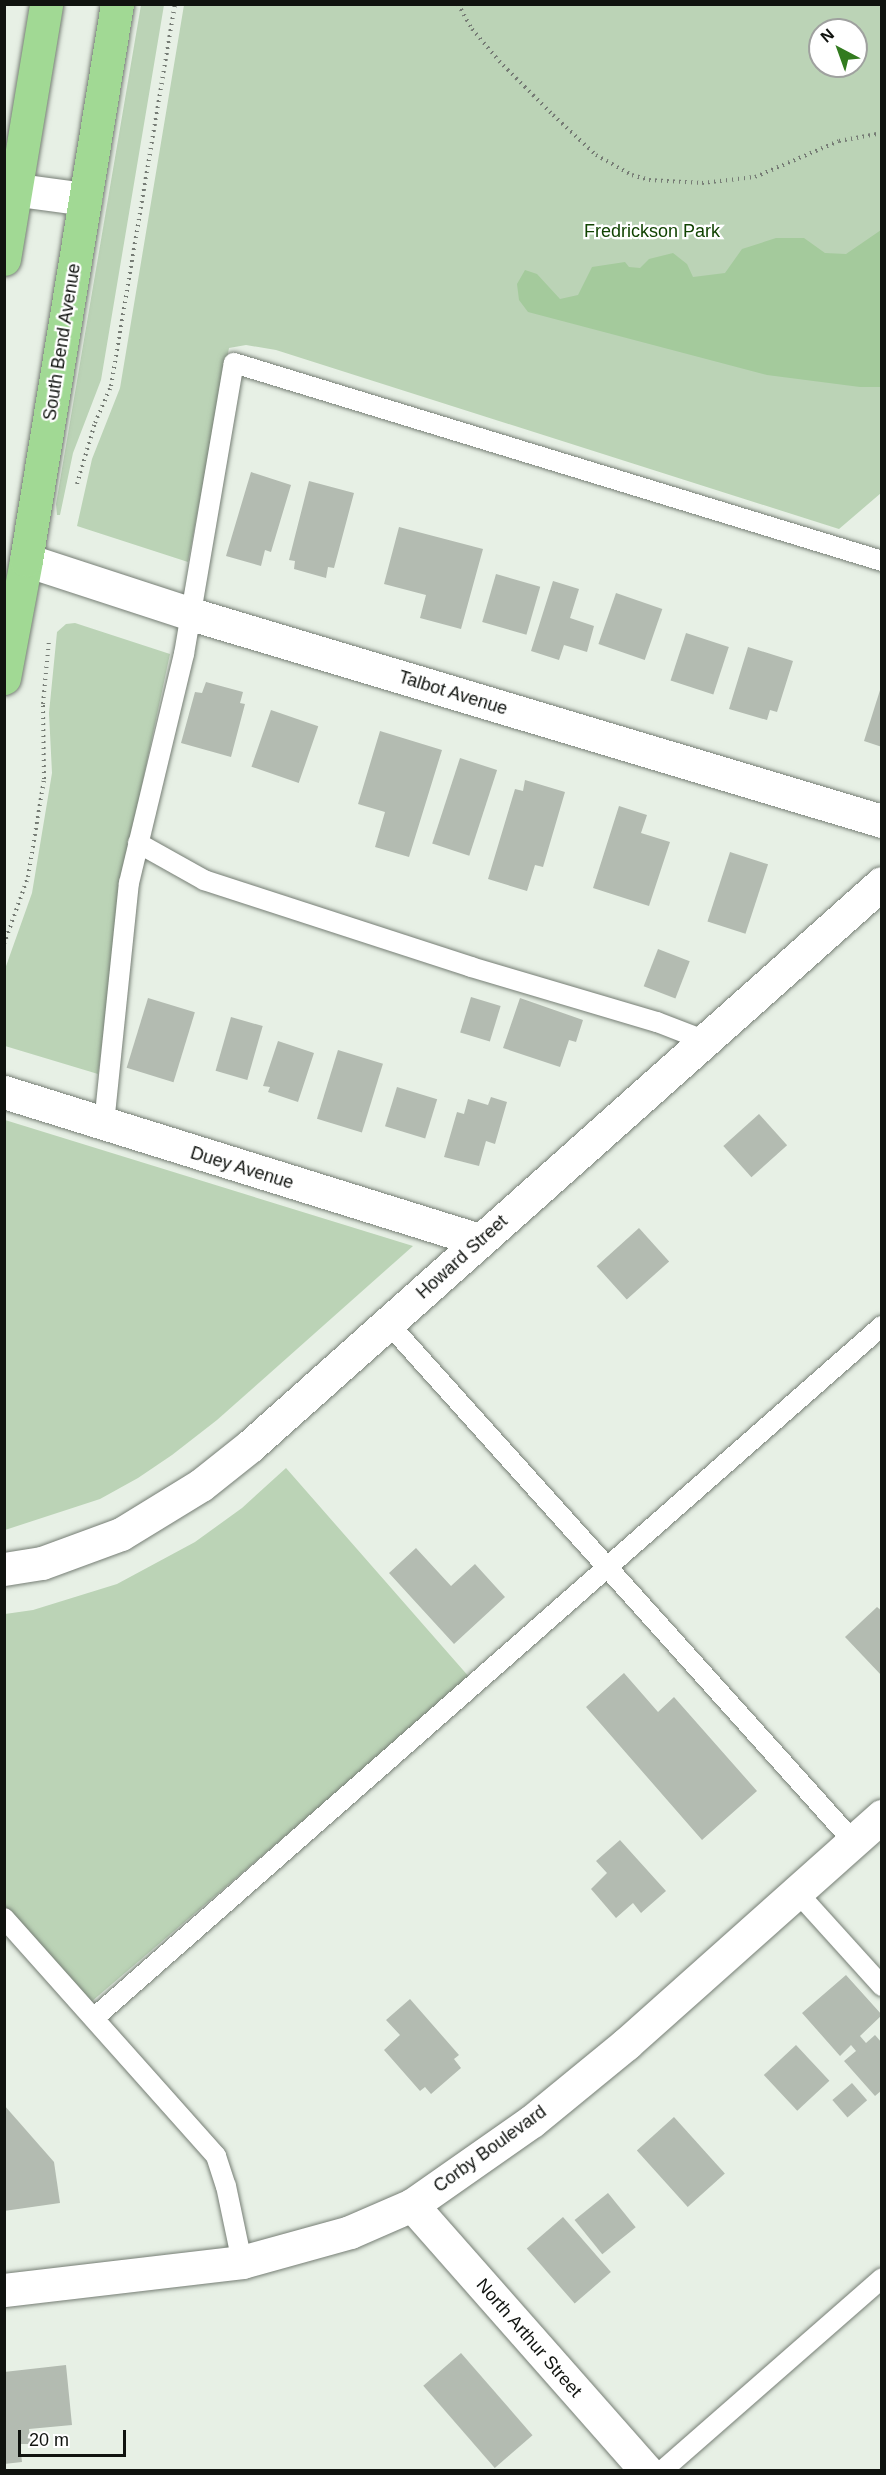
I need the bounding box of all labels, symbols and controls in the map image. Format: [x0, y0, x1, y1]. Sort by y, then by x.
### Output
north arrow [808, 18, 868, 78]
text: N [817, 25, 837, 46]
park label: Fredrickson Park [584, 220, 720, 242]
street label: South Bend Avenue [39, 261, 85, 423]
street label: Talbot Avenue [395, 666, 511, 720]
street label: Duey Avenue [187, 1142, 297, 1194]
street label: Howard Street [412, 1210, 512, 1304]
street label: Corby Boulevard [429, 2101, 551, 2197]
street label: North Arthur Street [471, 2274, 587, 2402]
scale bar [21, 2418, 129, 2456]
text: 20 m [29, 2430, 69, 2450]

